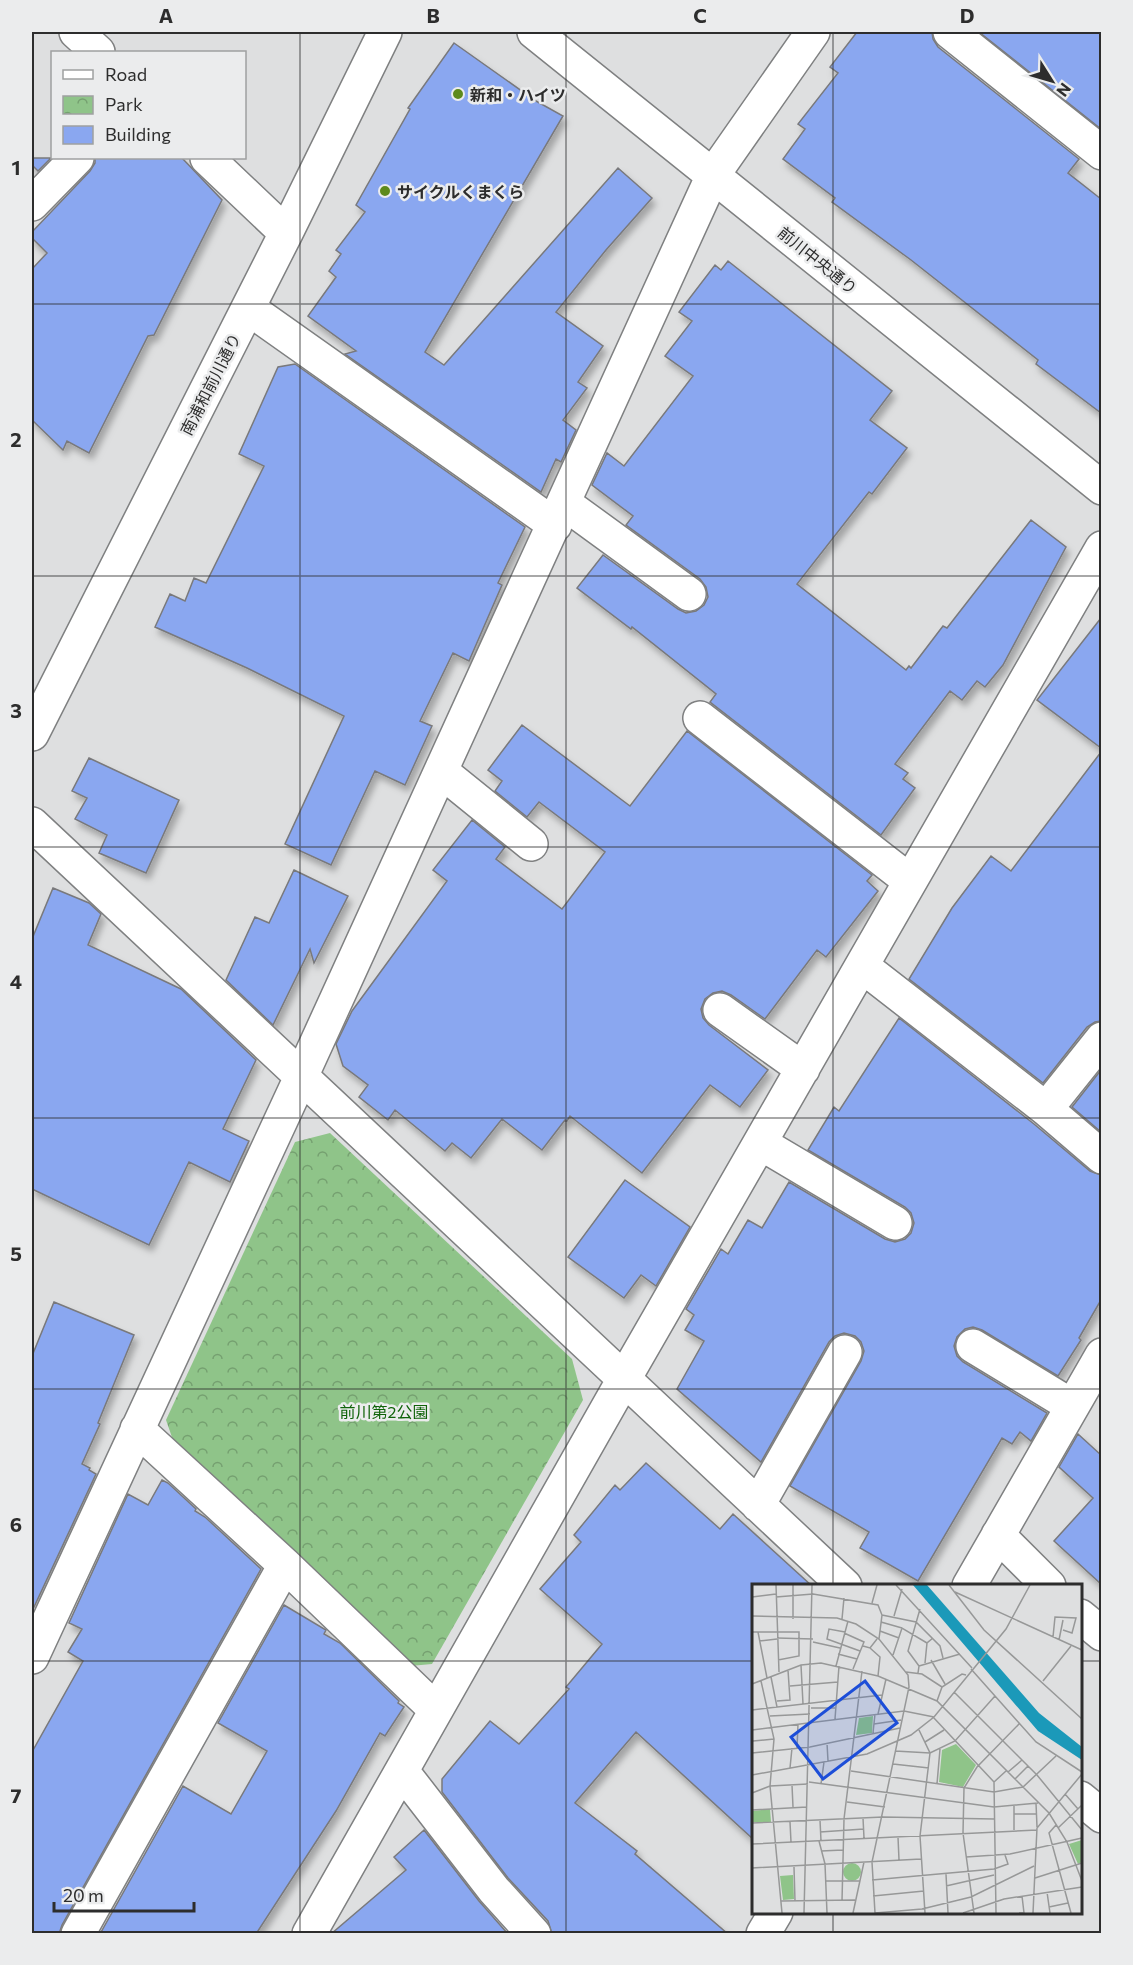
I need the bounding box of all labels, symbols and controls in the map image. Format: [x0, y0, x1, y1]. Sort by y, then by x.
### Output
text: A [159, 3, 173, 27]
text: B [426, 3, 440, 27]
text: C [693, 3, 707, 27]
text: D [960, 3, 974, 27]
legend [51, 51, 246, 159]
north arrow [1022, 51, 1082, 111]
text: Road [105, 63, 147, 85]
text: N [1053, 80, 1076, 101]
place label: 新和・ハイツ [470, 85, 566, 104]
marker: 新和・ハイツ [451, 87, 465, 101]
text: Park [105, 93, 143, 115]
text: Building [105, 123, 171, 145]
text: 1 [11, 155, 21, 179]
place label: サイクルくまくら [397, 182, 524, 201]
marker: サイクルくまくら [378, 184, 392, 198]
street label: 前川中央通り [775, 222, 861, 298]
street label: 南浦和前川通り [176, 330, 244, 438]
text: 2 [10, 427, 22, 451]
text: 3 [10, 698, 22, 722]
text: 4 [10, 969, 22, 993]
text: 5 [10, 1241, 22, 1265]
park label: 前川第2公園 [340, 1402, 428, 1421]
text: 6 [10, 1512, 22, 1536]
inset map [752, 1584, 1082, 1914]
text: 7 [11, 1783, 22, 1807]
scale bar [54, 1875, 194, 1913]
text: 20 m [63, 1884, 104, 1906]

